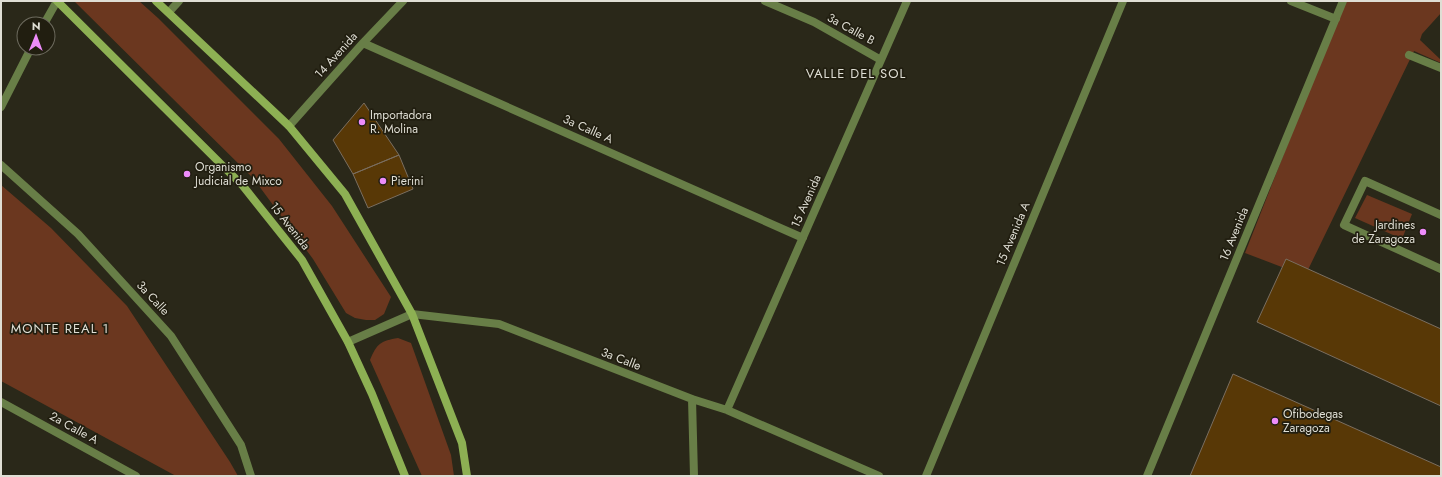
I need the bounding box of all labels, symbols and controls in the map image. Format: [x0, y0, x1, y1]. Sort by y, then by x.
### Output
street label: 3a Calle B [824, 9, 878, 50]
north arrow [16, 16, 56, 56]
text: N [32, 18, 41, 34]
street label: 14 Avenida [310, 28, 362, 82]
district label: VALLE DEL SOL [806, 64, 906, 83]
place label: Importadora R. Molina [370, 106, 432, 138]
street label: 3a Calle A [560, 110, 616, 148]
marker: Importadora R. Molina [357, 117, 367, 127]
place label: Organismo Judicial de Mixco [193, 158, 282, 190]
marker: Organismo Judicial de Mixco [182, 169, 192, 179]
street label: 15 Avenida [786, 171, 826, 230]
place label: Pierini [391, 172, 424, 190]
marker: Pierini [378, 176, 388, 186]
street label: 15 Avenida [266, 198, 315, 254]
street label: 15 Avenida A [991, 199, 1035, 269]
street label: 16 Avenida [1215, 204, 1253, 264]
place label: Jardines de Zaragoza [1352, 216, 1415, 248]
marker: Jardines de Zaragoza [1418, 227, 1428, 237]
street label: 3a Calle [132, 277, 174, 319]
district label: MONTE REAL 1 [11, 319, 109, 338]
street label: 3a Calle [598, 343, 644, 375]
place label: Ofibodegas Zaragoza [1283, 405, 1343, 437]
street label: 2a Calle A [46, 407, 102, 449]
marker: Ofibodegas Zaragoza [1270, 416, 1280, 426]

